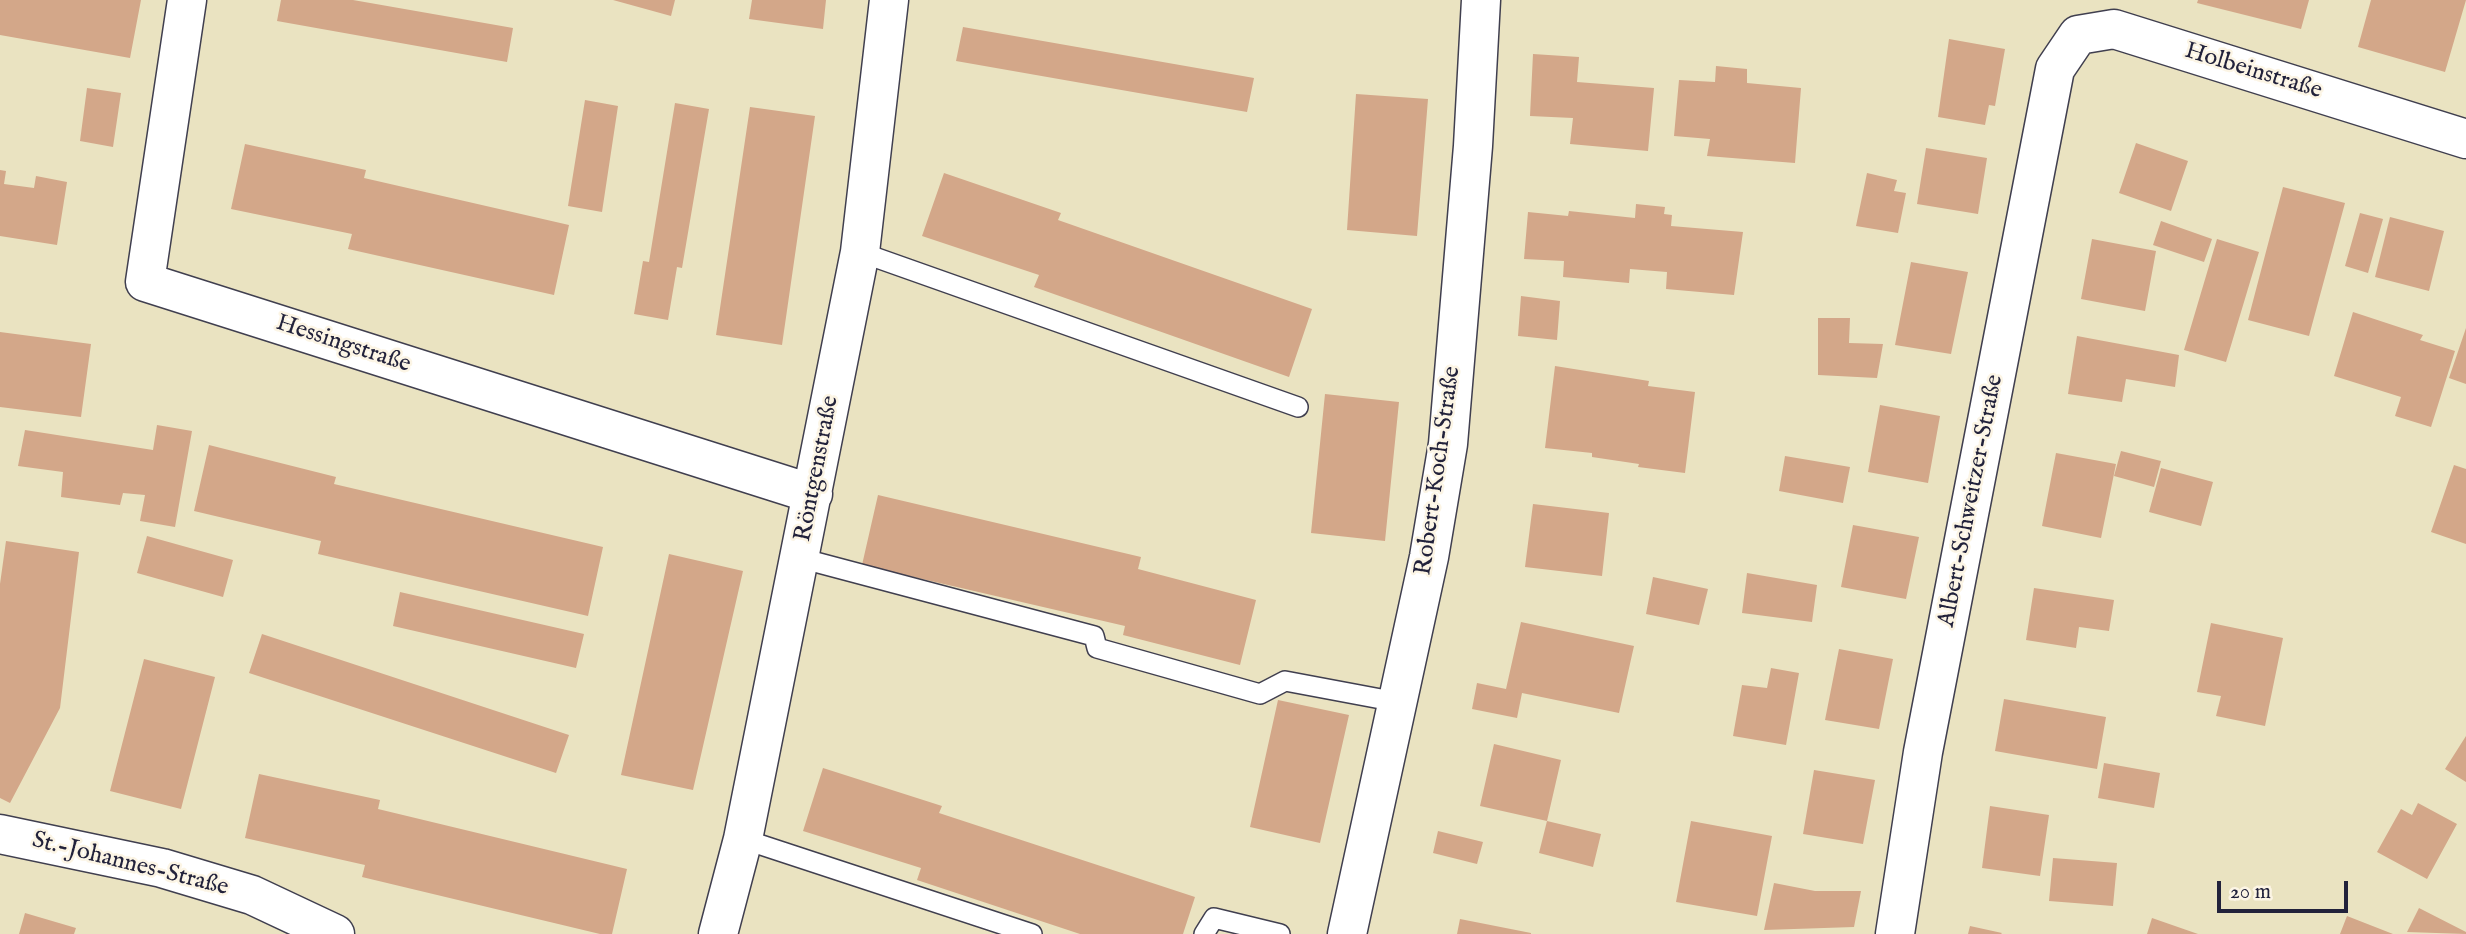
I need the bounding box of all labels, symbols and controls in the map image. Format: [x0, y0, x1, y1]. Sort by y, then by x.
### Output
street label: Holbeinstraße [2181, 37, 2325, 107]
street label: Hessingstraße [272, 310, 414, 380]
street label: Robert-Koch-Straße [1410, 365, 1468, 577]
street label: Albert-Schweitzer-Straße [1933, 372, 2011, 630]
street label: Röntgenstraße [790, 394, 846, 544]
street label: St.-Johannes-Straße [29, 827, 231, 903]
scale bar [2221, 867, 2352, 911]
text: 20 m [2230, 879, 2271, 906]

